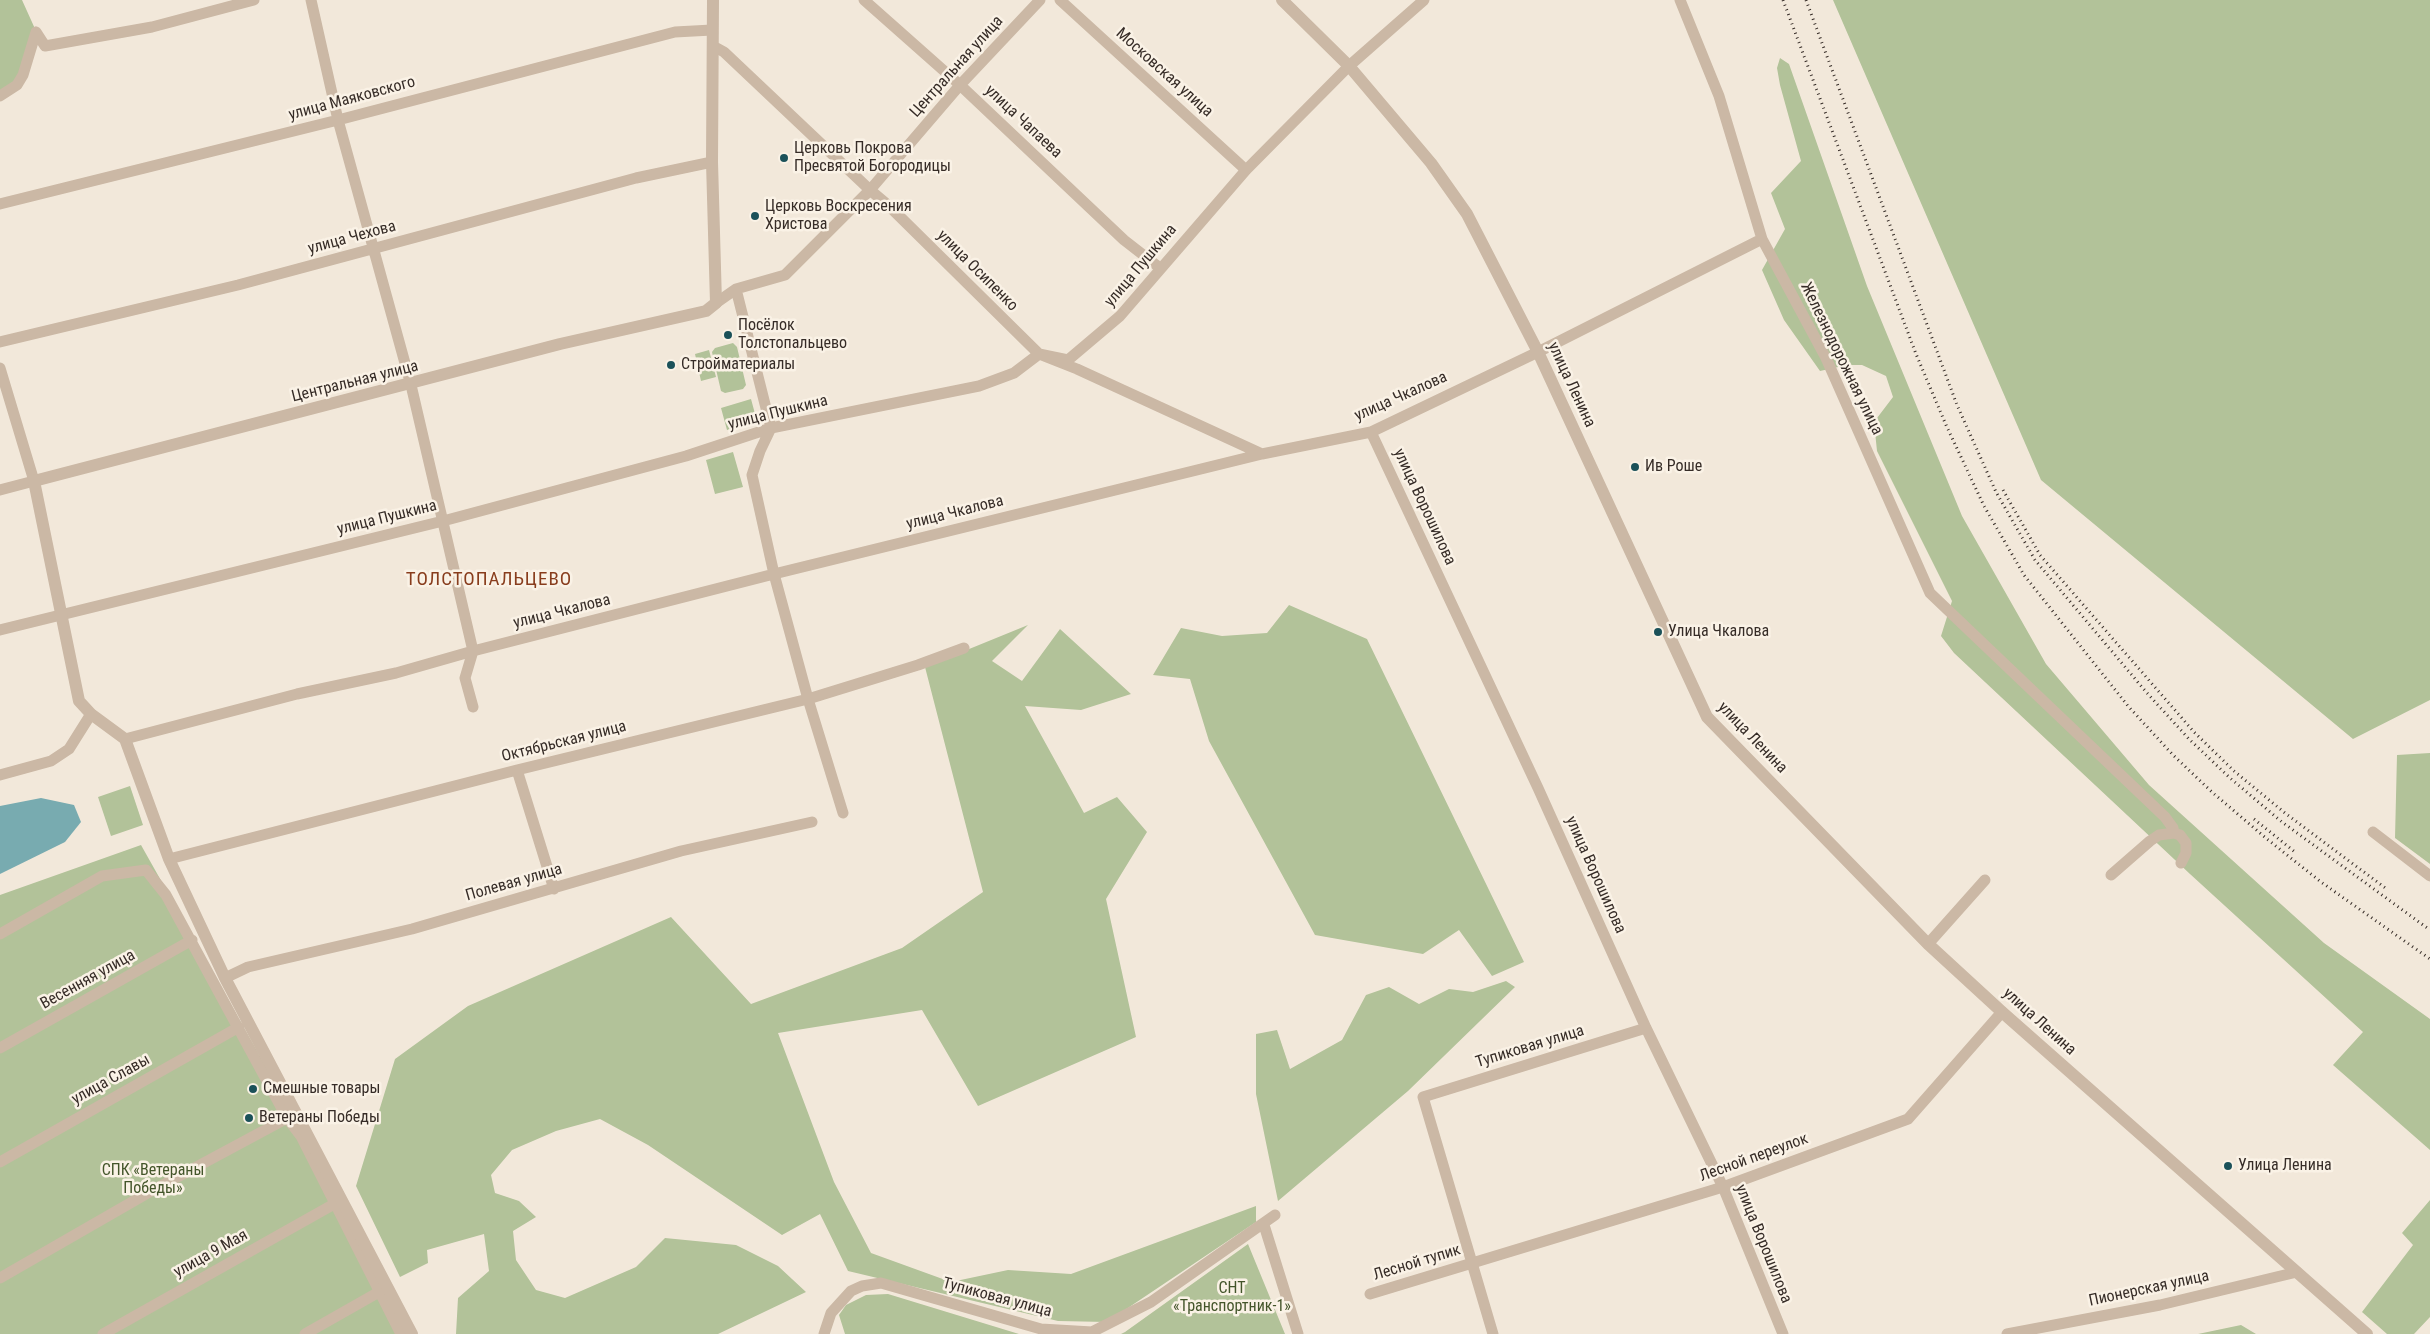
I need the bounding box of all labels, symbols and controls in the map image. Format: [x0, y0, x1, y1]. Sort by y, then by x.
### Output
street label: Центральная улица [906, 12, 1008, 122]
street label: Московская улица [1112, 24, 1216, 122]
street label: улица Маяковского [287, 73, 417, 125]
street label: улица Чапаева [980, 81, 1066, 163]
place label: Церковь Покрова Пресвятой Богородицы [794, 139, 951, 177]
marker: Церковь Покрова Пресвятой Богородицы [778, 152, 790, 164]
place label: Церковь Воскресения Христова [765, 197, 912, 235]
marker: Церковь Воскресения Христова [749, 210, 761, 222]
street label: улица Чехова [306, 217, 398, 259]
street label: улица Пушкина [1101, 221, 1181, 311]
street label: улица Осипенко [932, 226, 1022, 316]
street label: Железнодорожная улица [1796, 280, 1886, 438]
place label: Посёлок Толстопальцево [738, 316, 847, 354]
marker: Посёлок Толстопальцево [722, 329, 734, 341]
street label: улица Ленина [1543, 339, 1599, 431]
place label: Стройматериалы [681, 355, 795, 375]
street label: Центральная улица [290, 357, 420, 407]
marker: Стройматериалы [665, 359, 677, 371]
street label: улица Чкалова [1352, 368, 1450, 426]
street label: улица Пушкина [726, 391, 830, 435]
street label: улица Ворошилова [1389, 446, 1459, 568]
place label: Ив Роше [1645, 457, 1702, 477]
marker: Ив Роше [1629, 461, 1641, 473]
street label: улица Чкалова [905, 492, 1005, 534]
street label: улица Пушкина [335, 496, 439, 540]
district label: ТОЛСТОПАЛЬЦЕВО [404, 569, 574, 591]
street label: улица Чкалова [512, 591, 612, 633]
place label: Улица Чкалова [1668, 622, 1769, 642]
marker: Улица Чкалова [1652, 626, 1664, 638]
street label: улица Ленина [1713, 698, 1791, 778]
street label: Октябрьская улица [500, 717, 628, 767]
street label: улица Ворошилова [1561, 813, 1629, 937]
street label: Полевая улица [464, 860, 564, 906]
street label: Весенняя улица [37, 946, 139, 1014]
street label: улица Ленина [1998, 984, 2080, 1060]
street label: Тупиковая улица [1474, 1021, 1586, 1073]
street label: улица Славы [69, 1051, 153, 1109]
place label: Смешные товары [263, 1079, 380, 1099]
marker: Смешные товары [247, 1083, 259, 1095]
place label: Ветераны Победы [259, 1108, 380, 1128]
marker: Ветераны Победы [243, 1112, 255, 1124]
street label: Лесной переулок [1697, 1130, 1811, 1186]
place label: Улица Ленина [2238, 1156, 2332, 1176]
marker: Улица Ленина [2222, 1160, 2234, 1172]
park label: СПК «Ветераны Победы» [102, 1161, 204, 1199]
street label: улица Ворошилова [1730, 1182, 1796, 1306]
street label: улица 9 Мая [171, 1226, 251, 1282]
street label: Лесной тупик [1371, 1241, 1463, 1285]
street label: Пионерская улица [2087, 1267, 2211, 1311]
street label: Тупиковая улица [940, 1274, 1054, 1322]
park label: СНТ «Транспортник-1» [1173, 1279, 1291, 1317]

